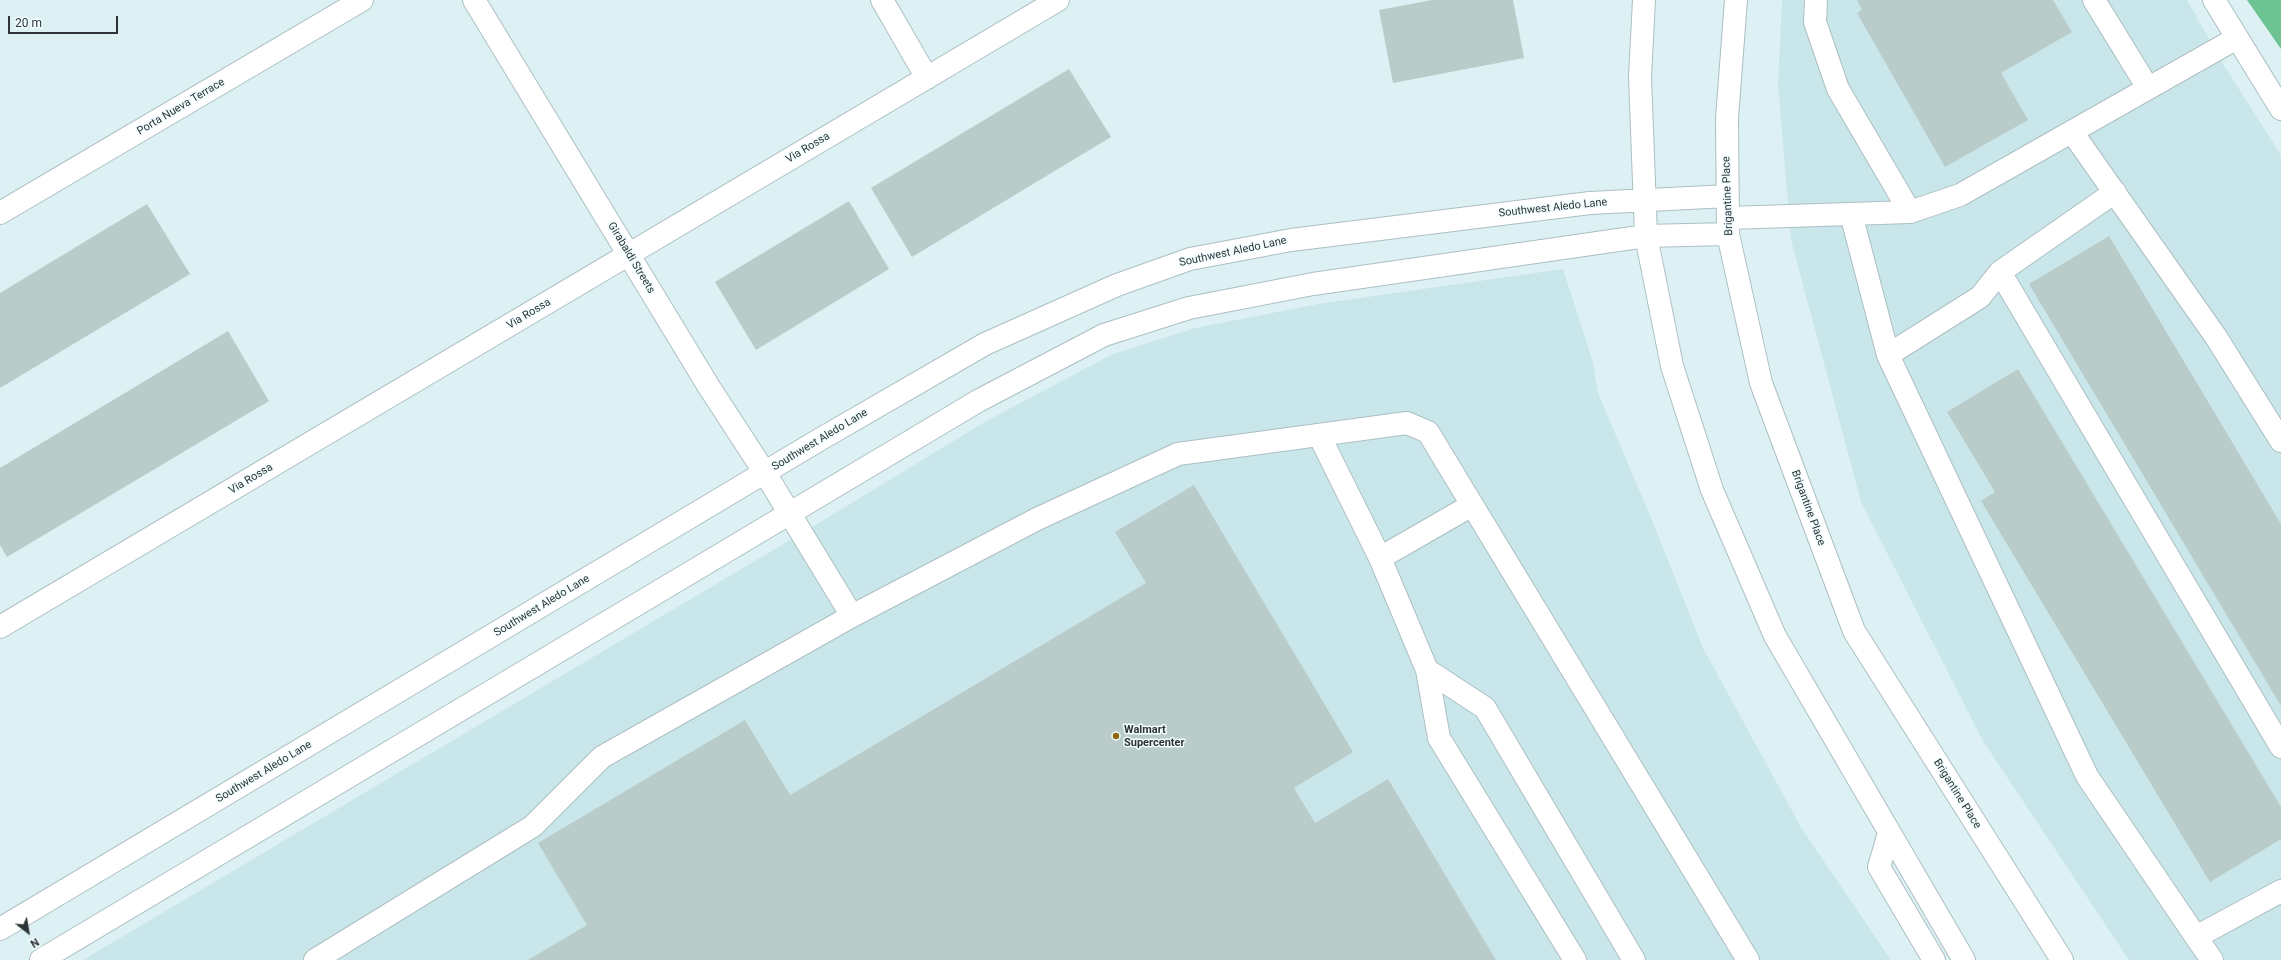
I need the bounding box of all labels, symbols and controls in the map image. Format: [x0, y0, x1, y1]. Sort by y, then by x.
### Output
scale bar [10, 8, 120, 34]
text: 20 m [15, 16, 42, 30]
street label: Porta Nueva Terrace [135, 76, 227, 138]
street label: Via Rossa [784, 130, 832, 166]
street label: Brigantine Place [1720, 156, 1736, 236]
street label: Southwest Aledo Lane [1498, 196, 1608, 220]
street label: Girabaldi Streets [605, 220, 657, 296]
street label: Southwest Aledo Lane [1178, 234, 1288, 270]
street label: Via Rossa [505, 296, 553, 332]
street label: Southwest Aledo Lane [770, 406, 870, 474]
street label: Via Rossa [227, 461, 275, 497]
street label: Brigantine Place [1788, 468, 1828, 548]
street label: Southwest Aledo Lane [492, 572, 592, 640]
place label: Walmart Supercenter [1124, 723, 1185, 749]
marker: Walmart Supercenter [1111, 731, 1121, 741]
street label: Southwest Aledo Lane [214, 738, 314, 806]
street label: Brigantine Place [1930, 757, 1984, 831]
north arrow [8, 912, 48, 952]
text: N [28, 935, 41, 950]

